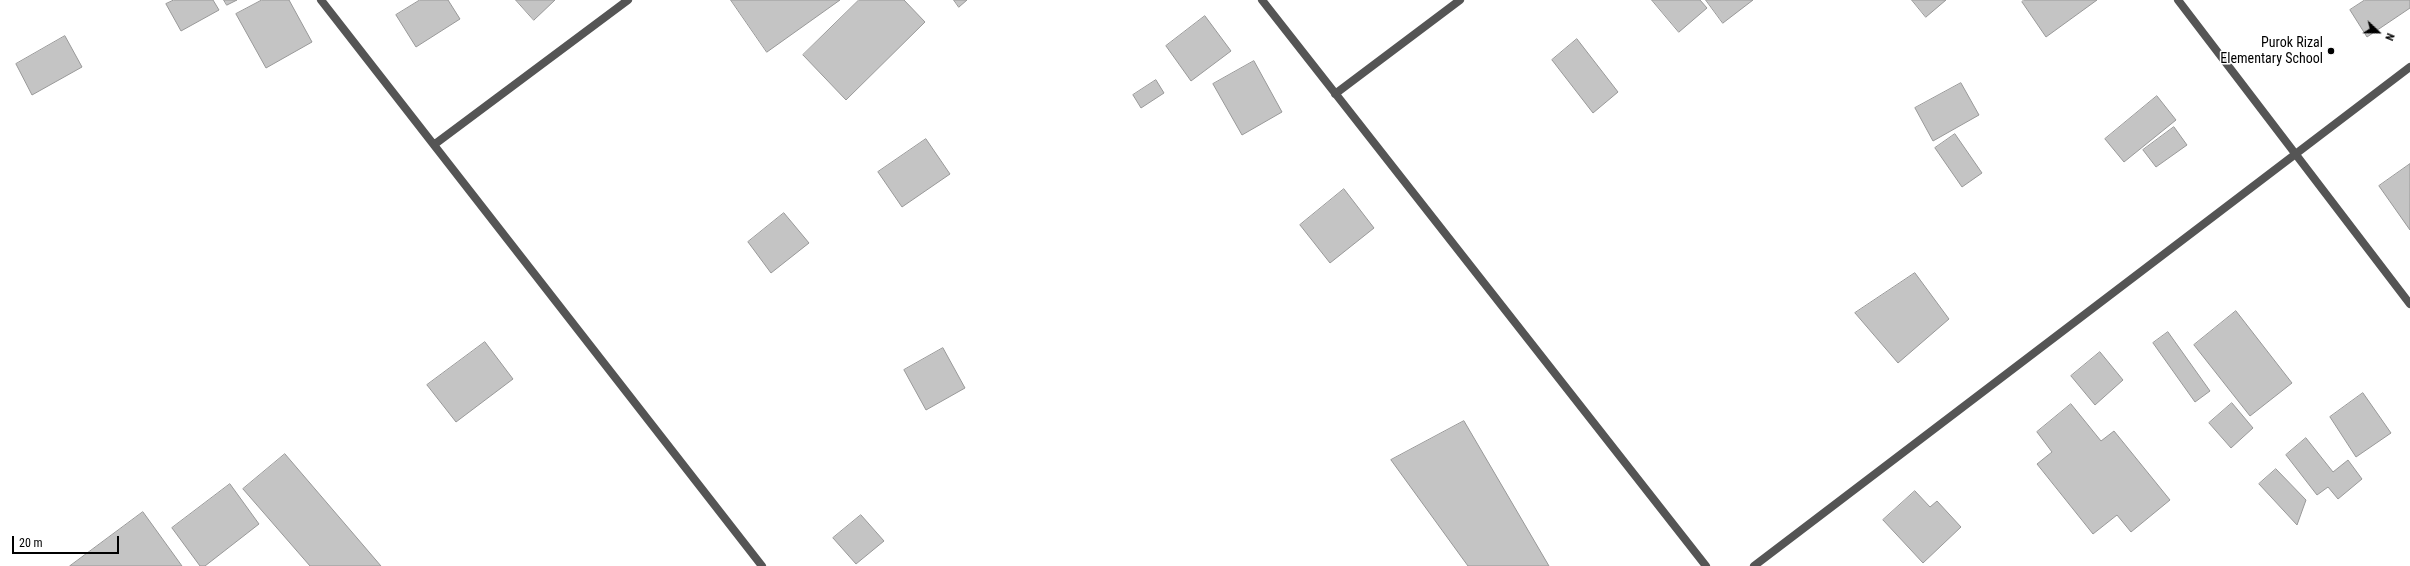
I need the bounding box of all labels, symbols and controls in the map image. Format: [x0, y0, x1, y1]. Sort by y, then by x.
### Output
north arrow [2358, 12, 2398, 52]
text: N [2382, 31, 2397, 42]
place label: Purok Rizal Elementary School [2220, 35, 2323, 68]
marker: Purok Rizal Elementary School [2326, 46, 2336, 56]
scale bar [14, 528, 121, 554]
text: 20 m [19, 536, 43, 550]

